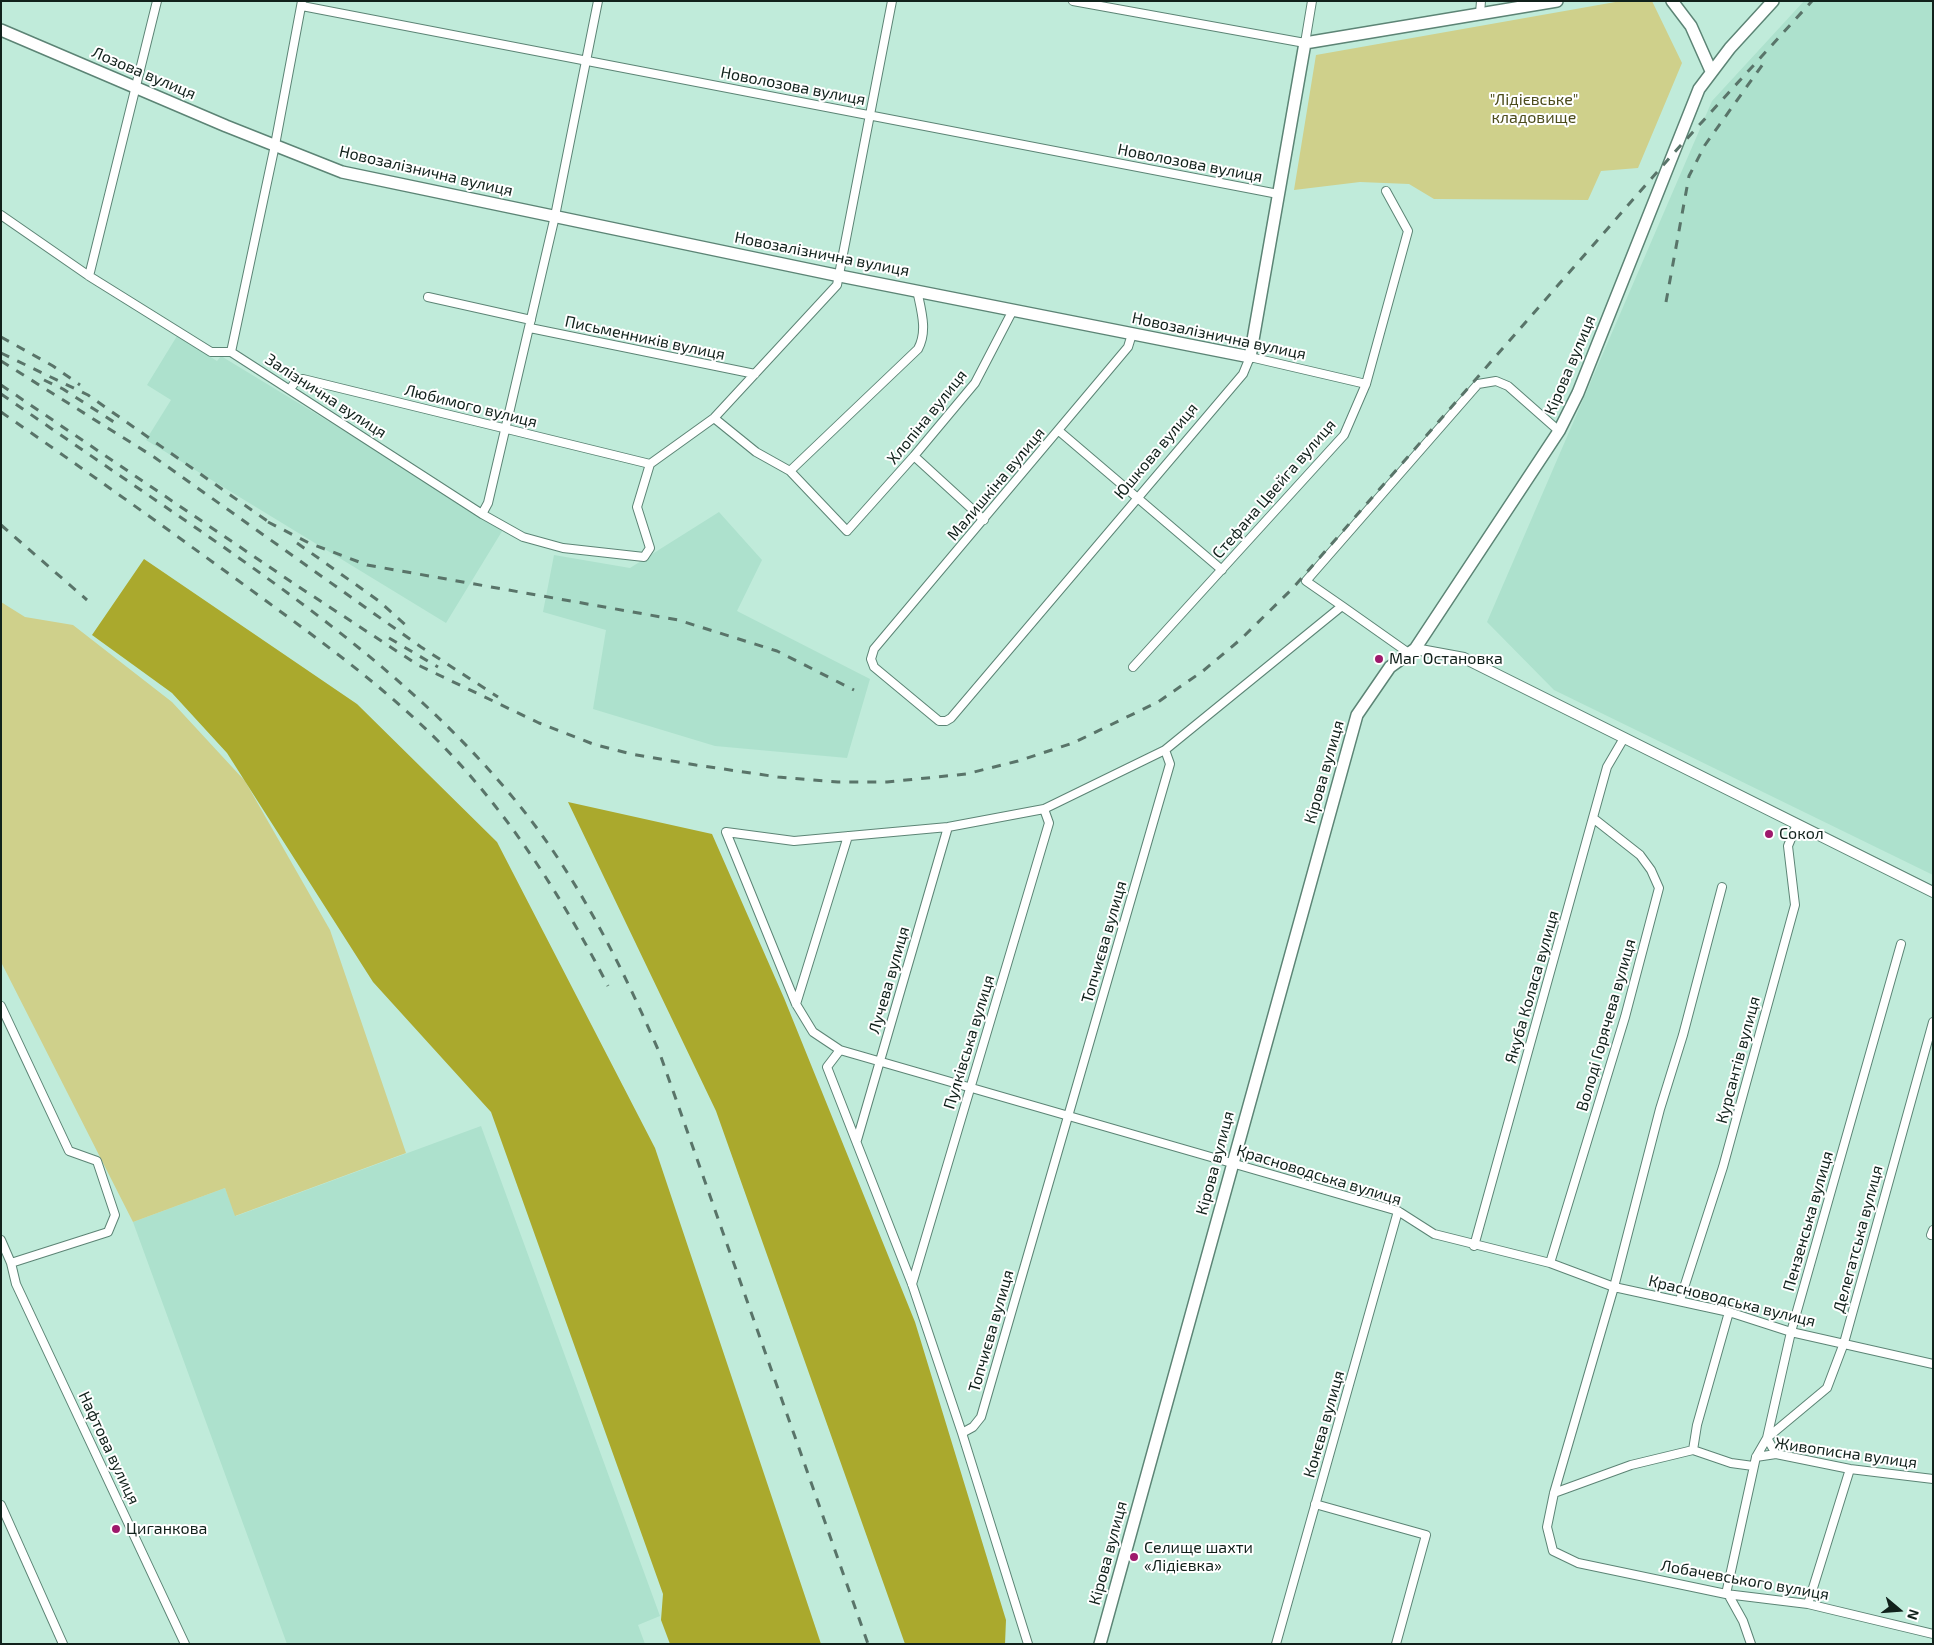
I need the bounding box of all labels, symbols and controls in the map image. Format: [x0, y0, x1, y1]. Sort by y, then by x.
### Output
street label: Лозова вулиця [89, 42, 199, 104]
street label: Новолозова вулиця [719, 63, 867, 109]
park label: "Лідієвське" кладовище [1490, 90, 1578, 128]
street label: Новолозова вулиця [1116, 140, 1264, 186]
street label: Новозалізнична вулиця [337, 142, 515, 200]
street label: Новозалізнична вулиця [733, 228, 911, 280]
street label: Новозалізнична вулиця [1130, 308, 1308, 364]
street label: Письменників вулиця [563, 312, 727, 364]
street label: Кірова вулиця [1540, 312, 1600, 418]
street label: Залізнична вулиця [262, 350, 390, 442]
street label: Хлопіна вулиця [883, 366, 971, 468]
street label: Любимого вулиця [403, 380, 539, 432]
street label: Юшкова вулиця [1110, 399, 1202, 503]
street label: Стефана Цвейга вулиця [1208, 415, 1340, 563]
street label: Малишкіна вулиця [943, 424, 1049, 544]
place label: Маг Остановка [1389, 649, 1503, 669]
marker: Маг Остановка [1373, 653, 1385, 665]
street label: Кірова вулиця [1300, 718, 1348, 826]
place label: Сокол [1779, 824, 1824, 844]
marker: Сокол [1763, 828, 1775, 840]
street label: Топчиєва вулиця [1077, 879, 1131, 1005]
street label: Якуба Коласа вулиця [1501, 908, 1563, 1066]
street label: Лучева вулиця [865, 924, 913, 1036]
street label: Володі Горячева вулиця [1572, 937, 1640, 1113]
street label: Пулківська вулиця [939, 972, 999, 1112]
street label: Курсантів вулиця [1712, 994, 1764, 1126]
street label: Кірова вулиця [1192, 1109, 1238, 1217]
street label: Красноводська вулиця [1234, 1141, 1404, 1209]
street label: Пензенська вулиця [1779, 1149, 1837, 1293]
street label: Делегатська вулиця [1829, 1163, 1887, 1315]
street label: Топчиєва вулиця [964, 1268, 1018, 1394]
street label: Красноводська вулиця [1646, 1271, 1818, 1331]
street label: Конєва вулиця [1300, 1368, 1348, 1480]
street label: Нафтова вулиця [74, 1388, 144, 1508]
street label: Живописна вулиця [1774, 1434, 1918, 1472]
street label: Кірова вулиця [1085, 1499, 1131, 1607]
place label: Циганкова [126, 1519, 207, 1539]
marker: Циганкова [110, 1523, 122, 1535]
place label: Селище шахти «Лідієвка» [1144, 1538, 1253, 1576]
marker: Селище шахти «Лідієвка» [1128, 1551, 1140, 1563]
street label: Лобачевського вулиця [1659, 1556, 1831, 1604]
north arrow [1874, 1585, 1924, 1635]
text: N [1904, 1607, 1923, 1622]

